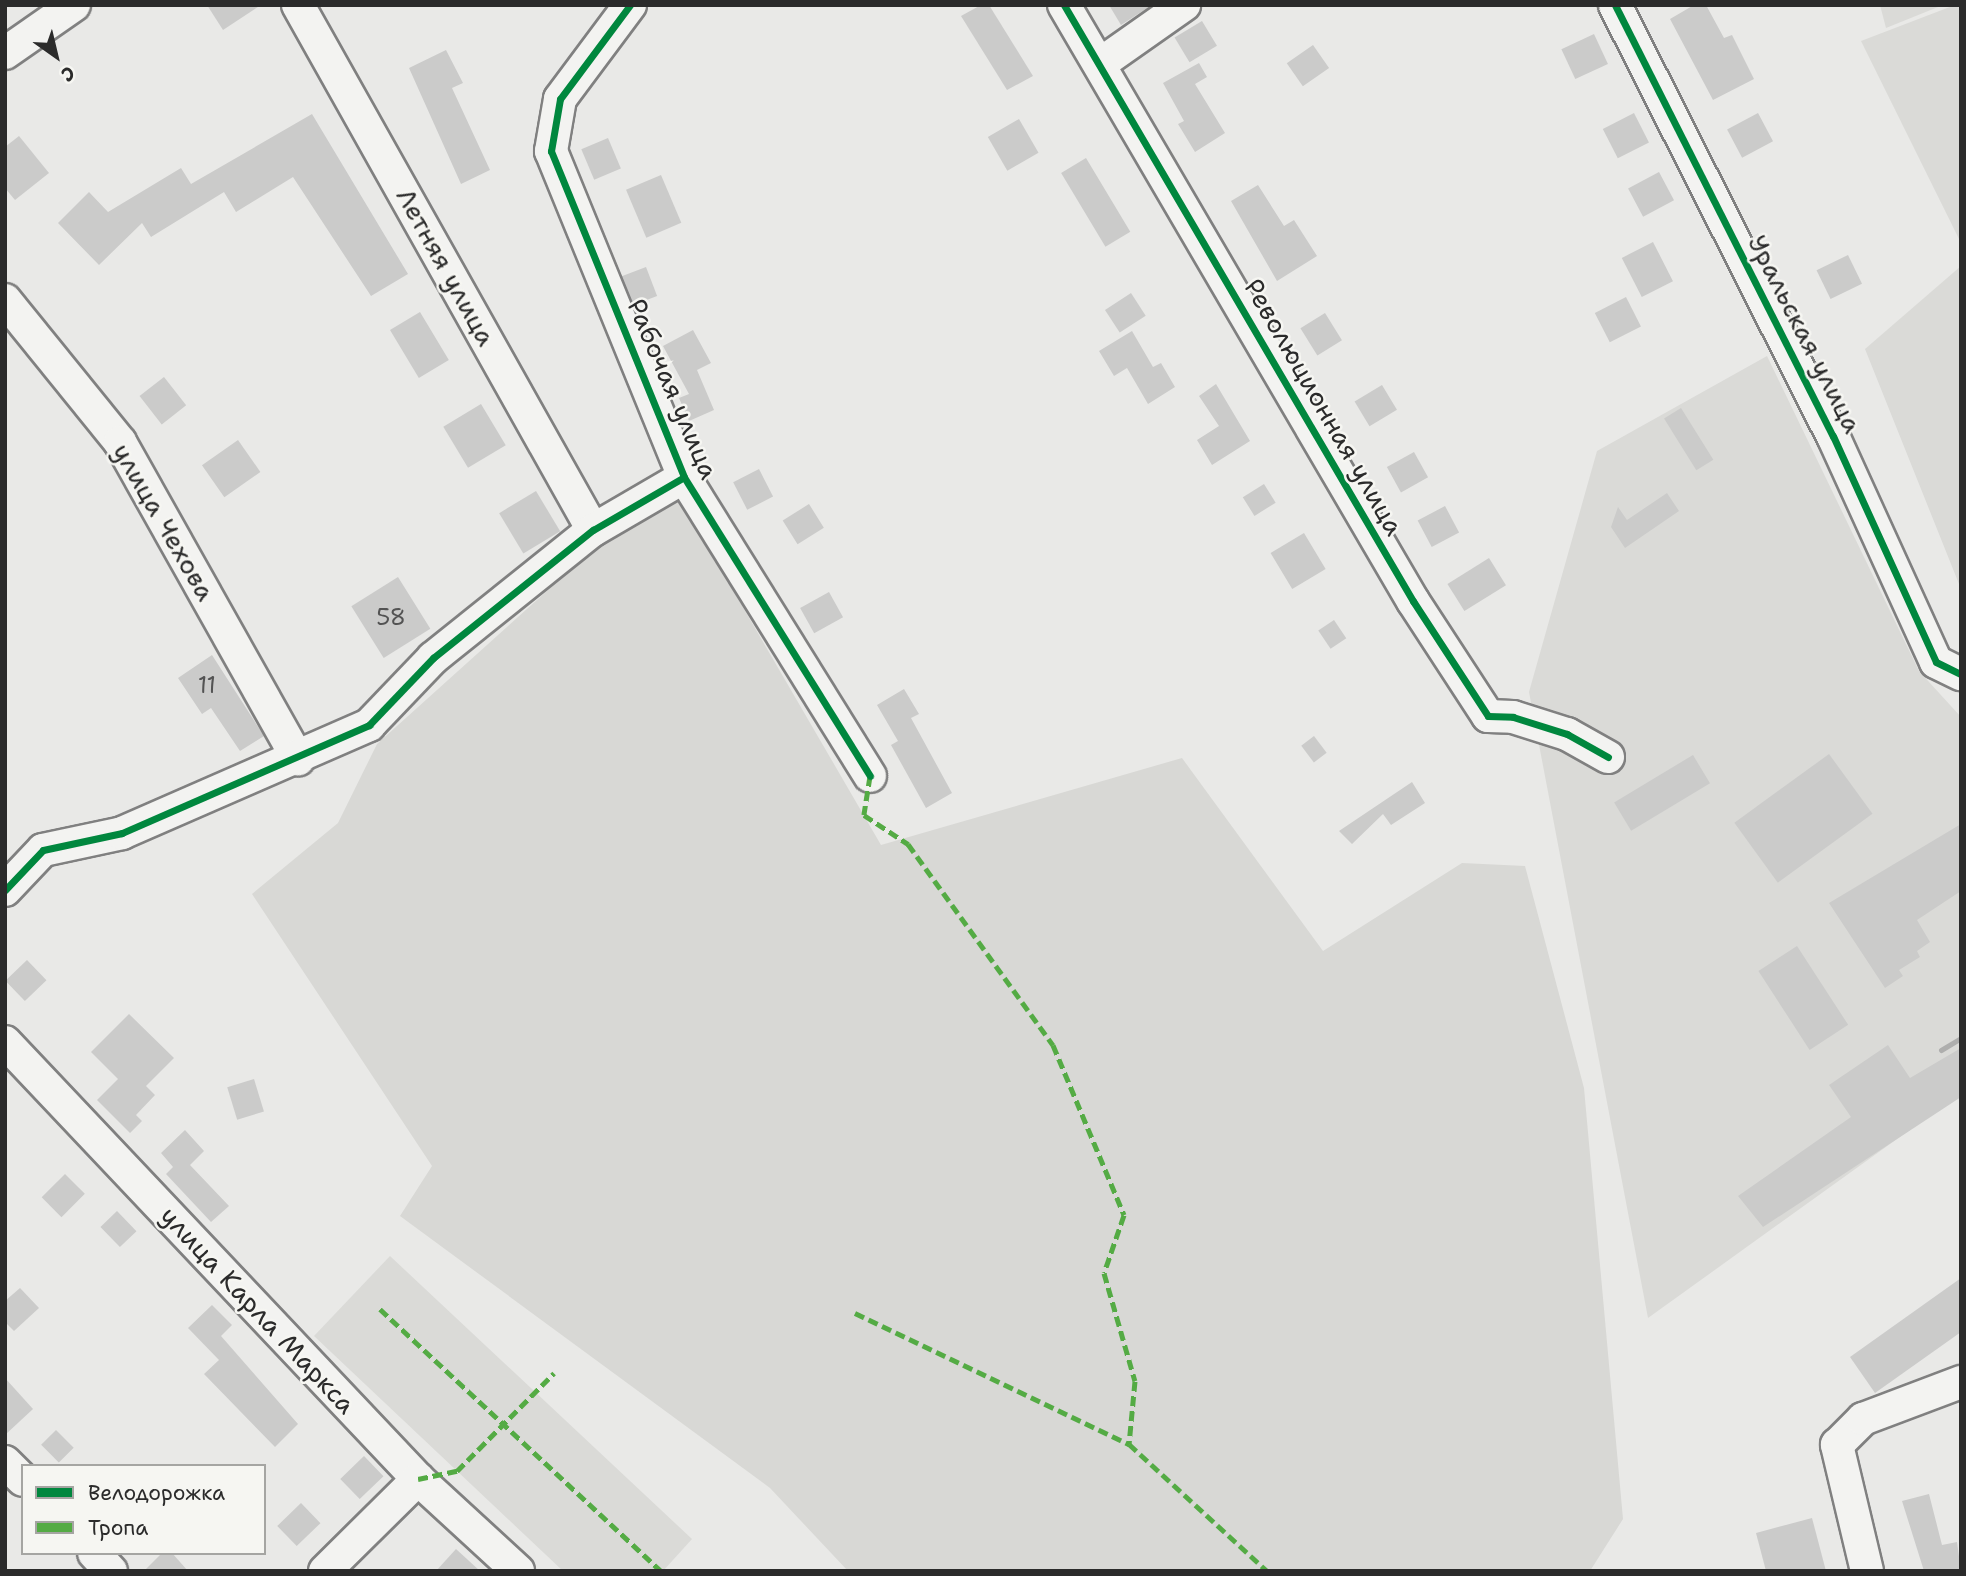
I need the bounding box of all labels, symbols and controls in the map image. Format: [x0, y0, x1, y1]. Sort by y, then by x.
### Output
north arrow [21, 21, 91, 91]
text: С [56, 60, 80, 87]
street label: Летняя улица [390, 183, 502, 351]
street label: Уральская улица [1742, 230, 1868, 438]
street label: Революционная улица [1238, 273, 1410, 541]
street label: Рабочая улица [621, 294, 725, 484]
street label: улица Чехова [106, 438, 222, 606]
house number: 58 [376, 603, 406, 631]
house number: 11 [198, 671, 216, 699]
street label: улица Карла Маркса [154, 1200, 362, 1420]
legend [21, 1464, 266, 1555]
text: Велодорожка [88, 1479, 225, 1507]
text: Тропа [88, 1514, 148, 1542]

